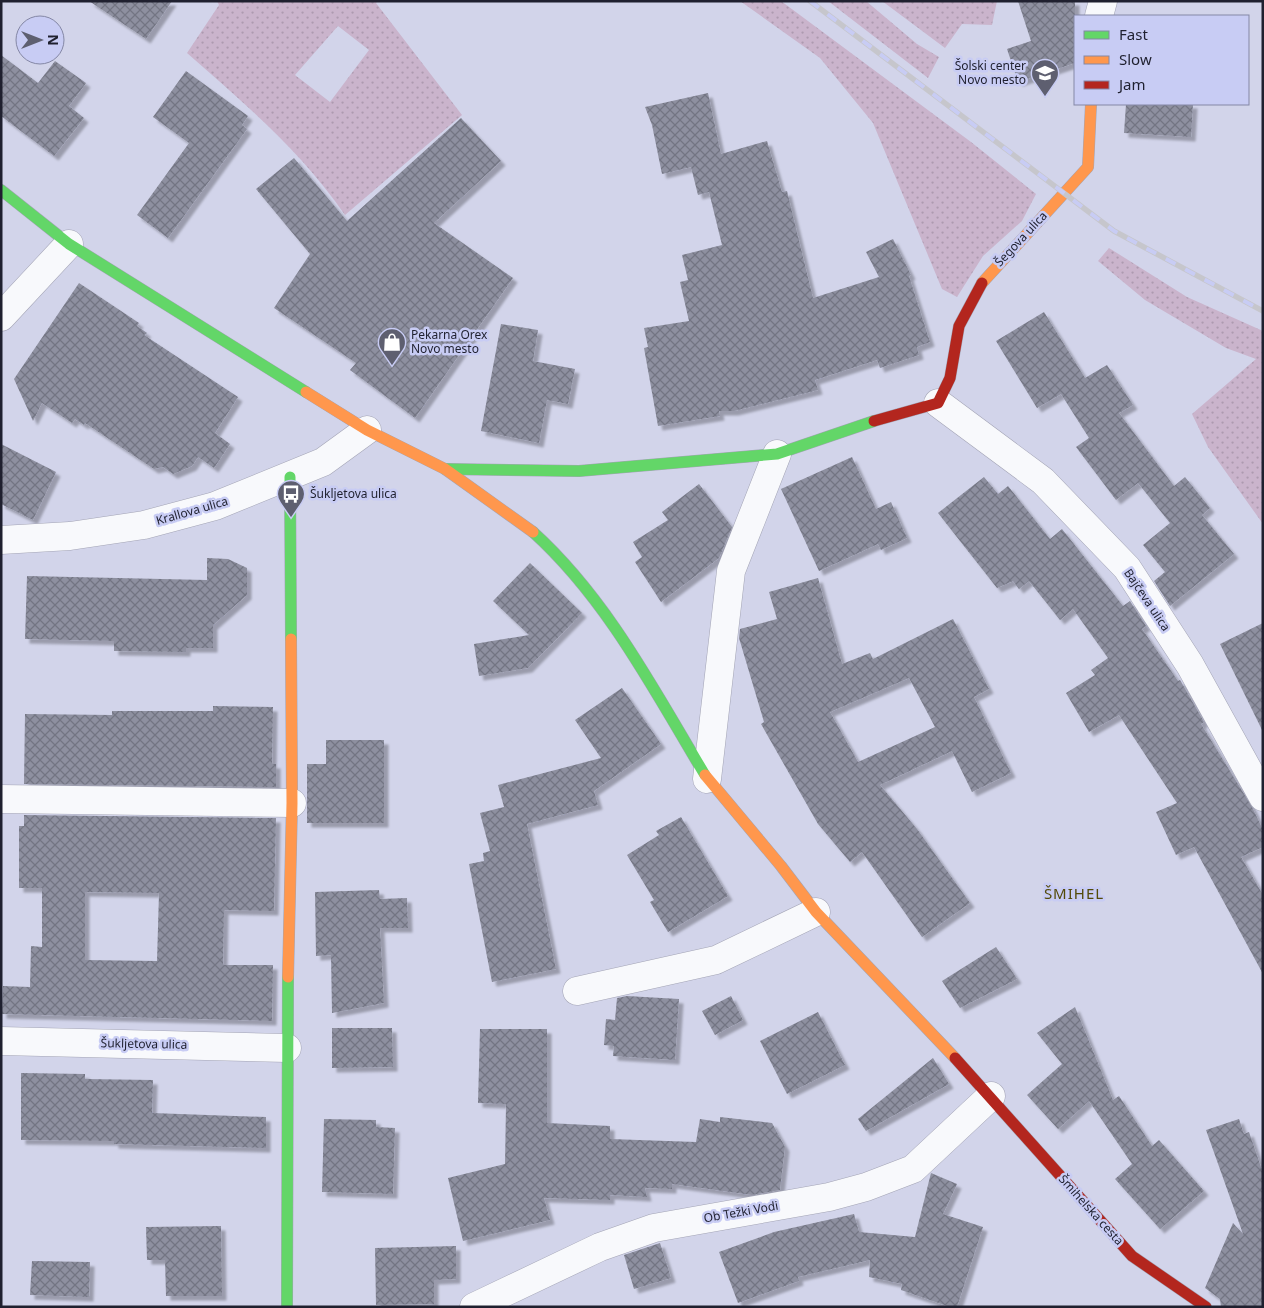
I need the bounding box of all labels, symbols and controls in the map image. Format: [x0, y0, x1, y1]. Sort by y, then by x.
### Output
north arrow [15, 15, 65, 65]
legend [1074, 15, 1249, 105]
text: Fast [1119, 24, 1148, 44]
text: N [44, 34, 63, 46]
text: Slow [1119, 49, 1152, 69]
place label: Šolski center Novo mesto [955, 57, 1026, 88]
school or university icon: Šolski center Novo mesto [1030, 58, 1060, 97]
text: Jam [1117, 74, 1146, 94]
street label: Šegova ulica [991, 207, 1051, 270]
place label: Pekarna Orex Novo mesto [411, 326, 488, 357]
shop icon: Pekarna Orex Novo mesto [377, 327, 407, 366]
bus stop icon: Šukljetova ulica [276, 479, 306, 518]
place label: Šukljetova ulica [310, 485, 397, 502]
street label: Krallova ulica [154, 492, 230, 529]
street label: Bajčeva ulica [1120, 565, 1175, 634]
district label: ŠMIHEL [1044, 883, 1104, 903]
street label: Šukljetova ulica [100, 1034, 188, 1053]
street label: Šmihelska cesta [1055, 1171, 1128, 1249]
street label: Ob Težki Vodi [702, 1197, 779, 1226]

